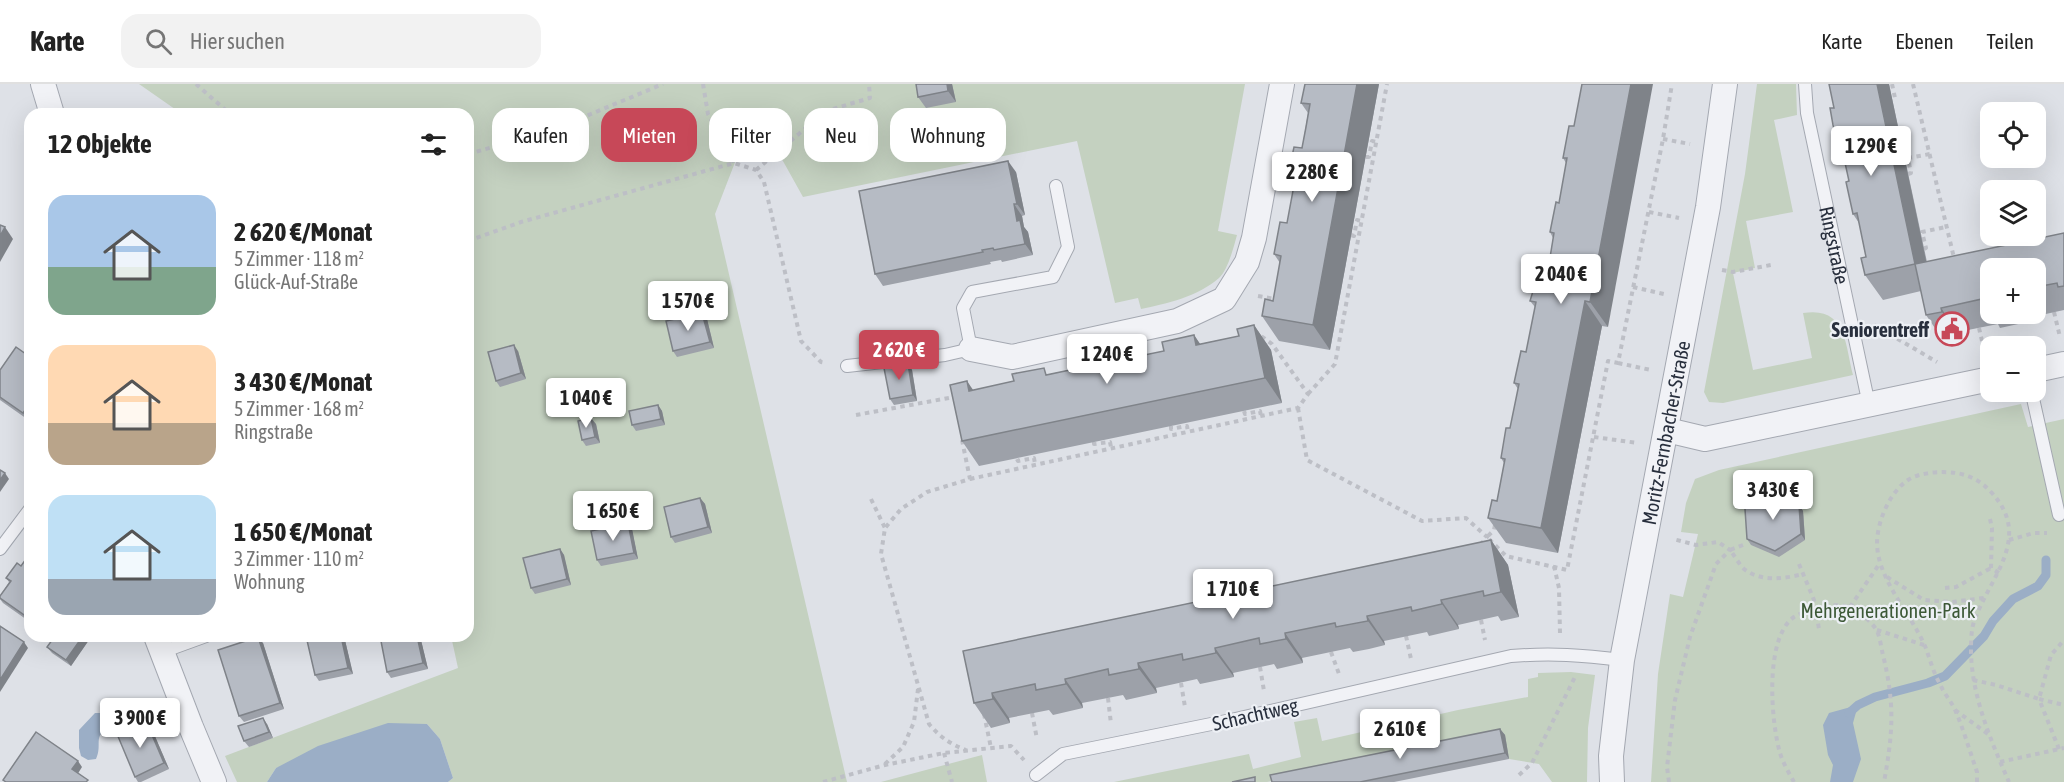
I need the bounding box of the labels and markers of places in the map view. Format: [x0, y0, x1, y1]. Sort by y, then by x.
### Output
pin: 1 290 € [1816, 126, 1926, 177]
pin: 2 280 € [1257, 152, 1367, 203]
pin: 2 040 € [1506, 254, 1616, 305]
pin: 1 570 € [633, 281, 743, 332]
public building icon: Seniorentreff [1934, 311, 1970, 347]
place label: Seniorentreff [1832, 318, 1929, 341]
pin: 2 620 € [844, 330, 954, 381]
pin: 1 240 € [1052, 334, 1162, 385]
pin: 1 040 € [531, 378, 641, 429]
pin: 3 430 € [1718, 470, 1828, 521]
pin: 1 650 € [558, 491, 668, 542]
pin: 1 710 € [1178, 569, 1288, 620]
pin: 3 900 € [85, 698, 195, 749]
pin: 2 610 € [1345, 709, 1455, 760]

